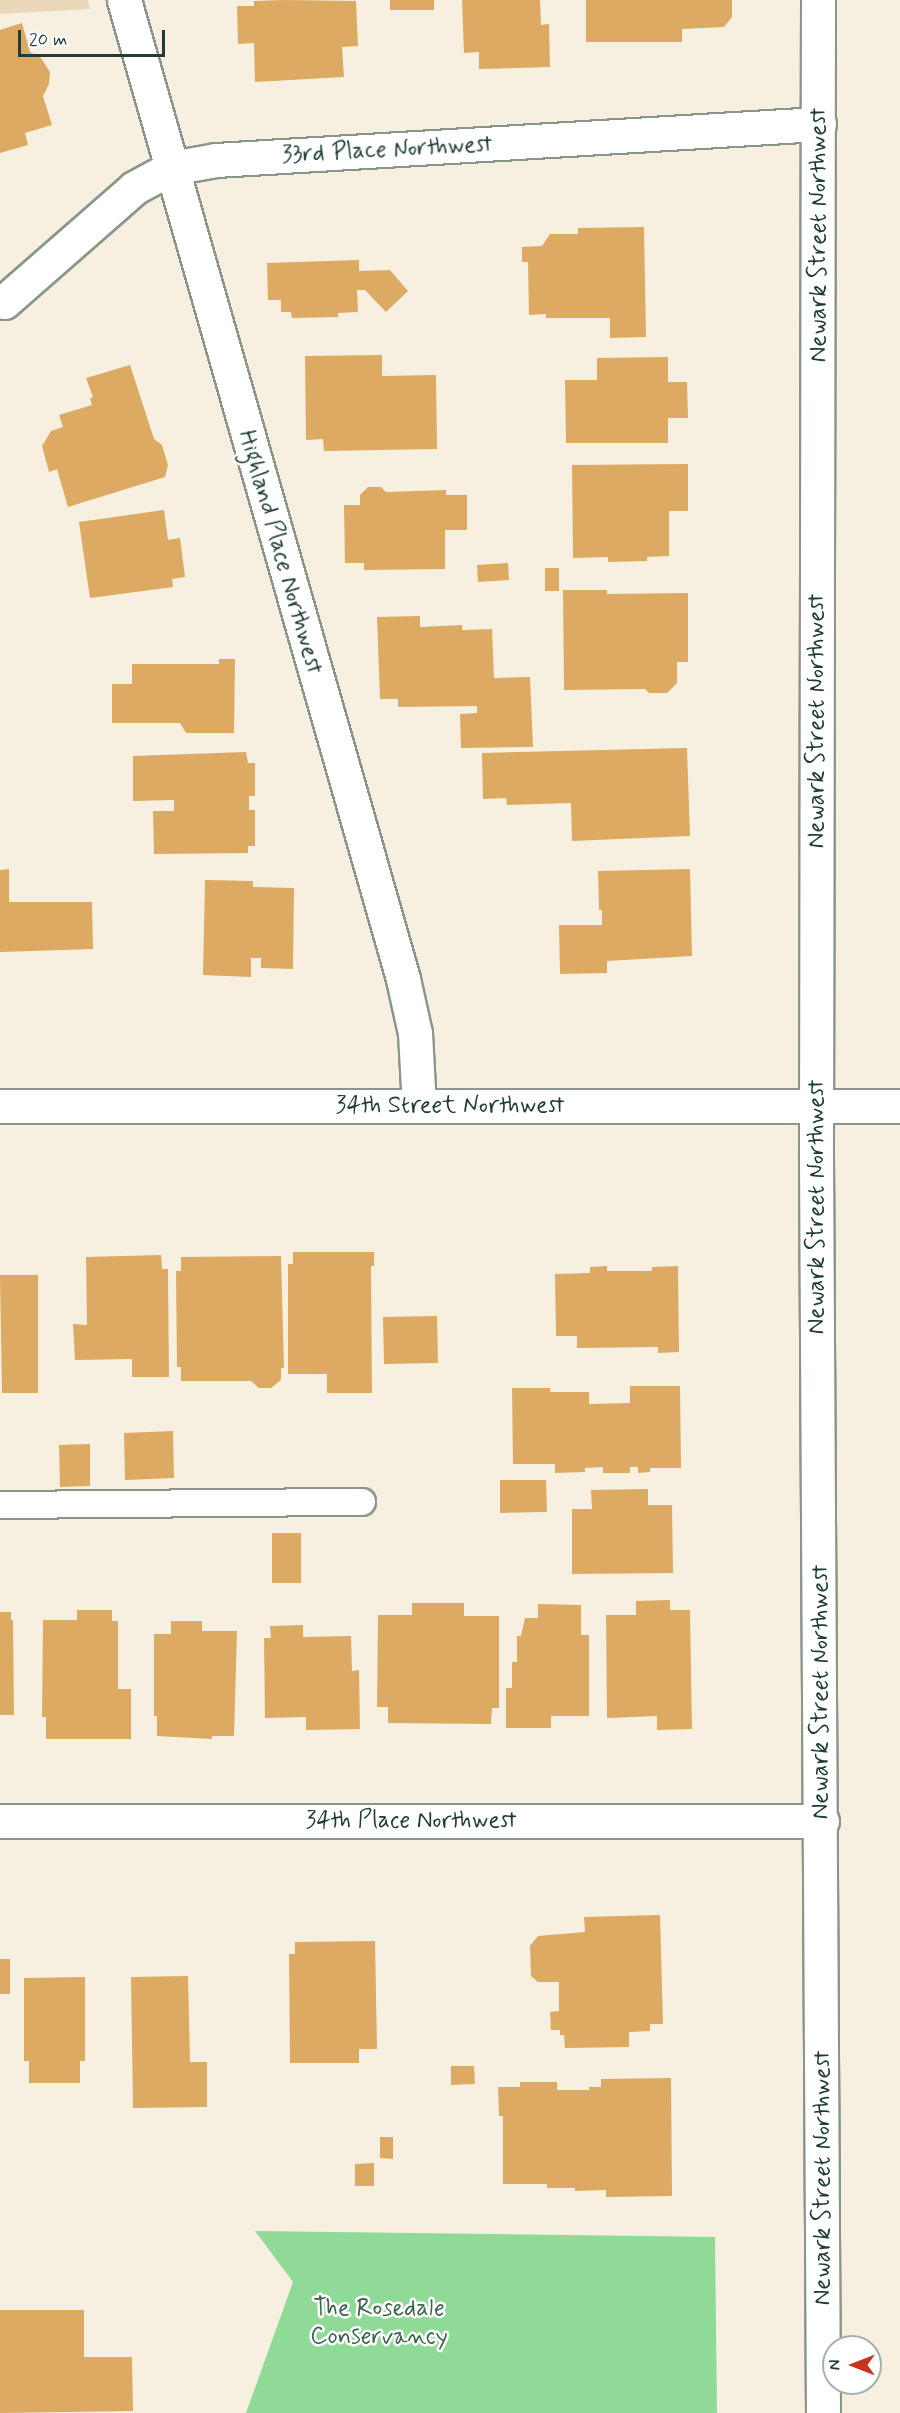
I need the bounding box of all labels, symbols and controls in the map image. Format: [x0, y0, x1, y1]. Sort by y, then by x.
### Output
scale bar [21, 18, 168, 56]
text: 20 m [29, 28, 67, 52]
street label: Newark Street Northwest [805, 105, 833, 365]
street label: 33rd Place Northwest [282, 130, 492, 170]
street label: Highland Place Northwest [231, 426, 329, 678]
street label: Newark Street Northwest [803, 591, 831, 851]
street label: Newark Street Northwest [803, 1077, 831, 1337]
street label: 34th Street Northwest [336, 1092, 564, 1120]
street label: Newark Street Northwest [807, 1562, 835, 1822]
street label: 34th Place Northwest [305, 1807, 517, 1835]
street label: Newark Street Northwest [809, 2048, 837, 2308]
park label: The Rosedale Conservancy [310, 2295, 448, 2351]
north arrow [822, 2335, 882, 2395]
text: N [825, 2360, 846, 2370]

